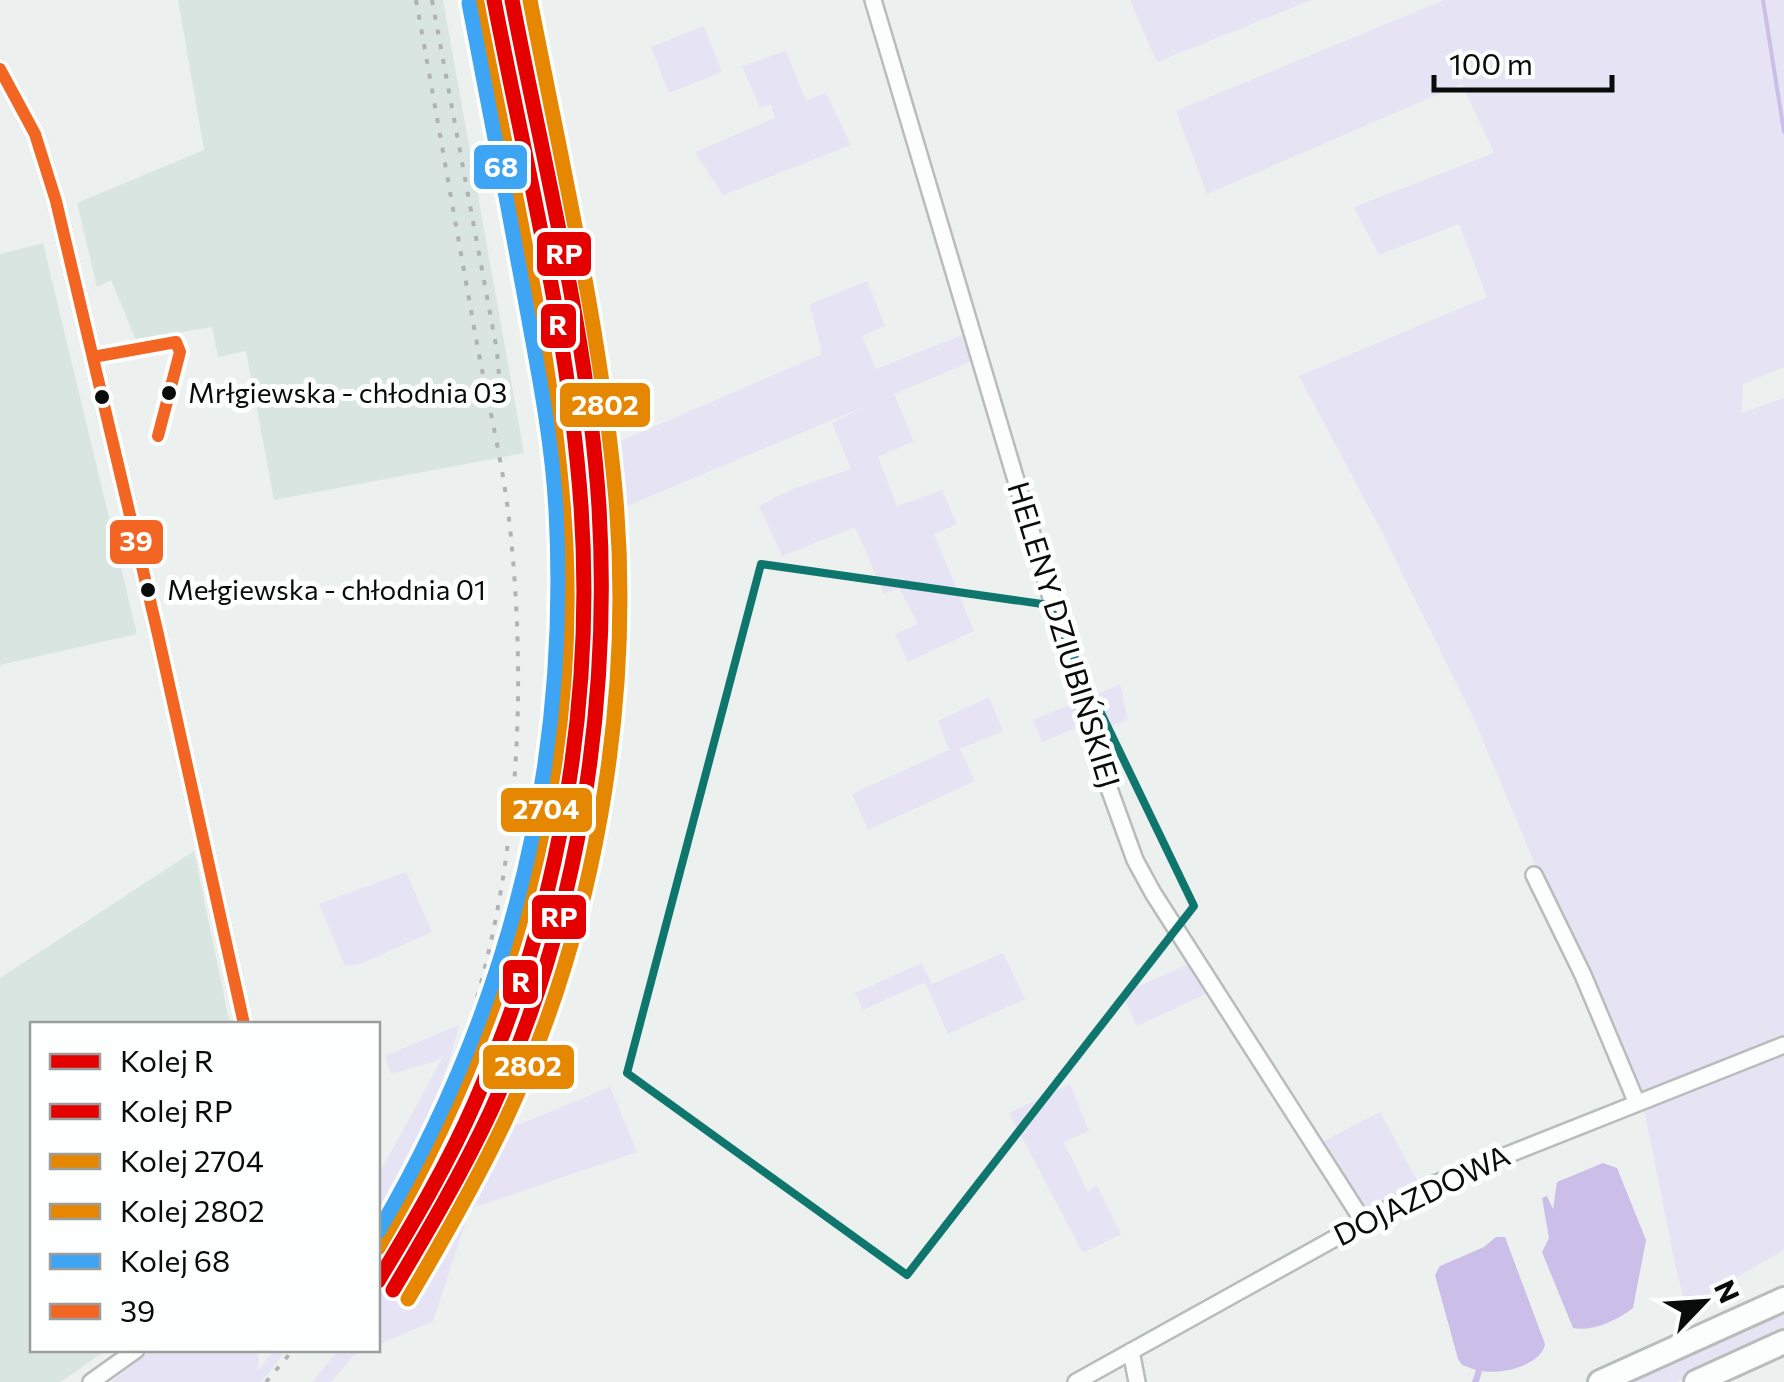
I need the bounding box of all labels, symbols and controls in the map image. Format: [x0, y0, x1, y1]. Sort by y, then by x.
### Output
scale bar [1434, 30, 1612, 92]
text: 100 m [1449, 44, 1533, 81]
line badge: 68 [472, 143, 529, 191]
text: 68 [484, 149, 518, 183]
line badge: RP [535, 230, 593, 278]
text: RP [545, 236, 583, 270]
line badge: R [539, 302, 578, 350]
text: R [548, 307, 568, 341]
place label: Mrłgiewska - chłodnia 03 [188, 375, 507, 409]
line badge: 2802 [558, 381, 652, 429]
marker: Mrłgiewska - chłodnia 03 [159, 383, 179, 403]
unlabelled marker [92, 387, 112, 407]
text: 2802 [571, 387, 639, 421]
street label: HELENY DZIUBIŃSKIEJ [1001, 477, 1130, 792]
line badge: 39 [108, 518, 165, 566]
text: 39 [119, 523, 153, 557]
place label: Mełgiewska - chłodnia 01 [167, 572, 486, 606]
marker: Mełgiewska - chłodnia 01 [138, 580, 158, 600]
line badge: 2704 [499, 786, 594, 834]
text: 2704 [513, 791, 579, 825]
line badge: RP [530, 893, 588, 941]
text: RP [540, 899, 578, 933]
line badge: R [501, 958, 540, 1006]
text: R [511, 964, 531, 998]
legend [30, 1022, 380, 1352]
text: Kolej R [120, 1041, 214, 1078]
line badge: 2802 [481, 1043, 576, 1091]
text: 2802 [494, 1048, 562, 1082]
text: Kolej RP [120, 1091, 233, 1128]
street label: DOJAZDOWA [1327, 1135, 1515, 1252]
text: Kolej 2704 [120, 1141, 264, 1178]
text: Kolej 2802 [120, 1191, 265, 1228]
text: Kolej 68 [120, 1241, 230, 1278]
north arrow [1654, 1252, 1754, 1352]
text: N [1708, 1274, 1747, 1308]
text: 39 [120, 1291, 155, 1328]

